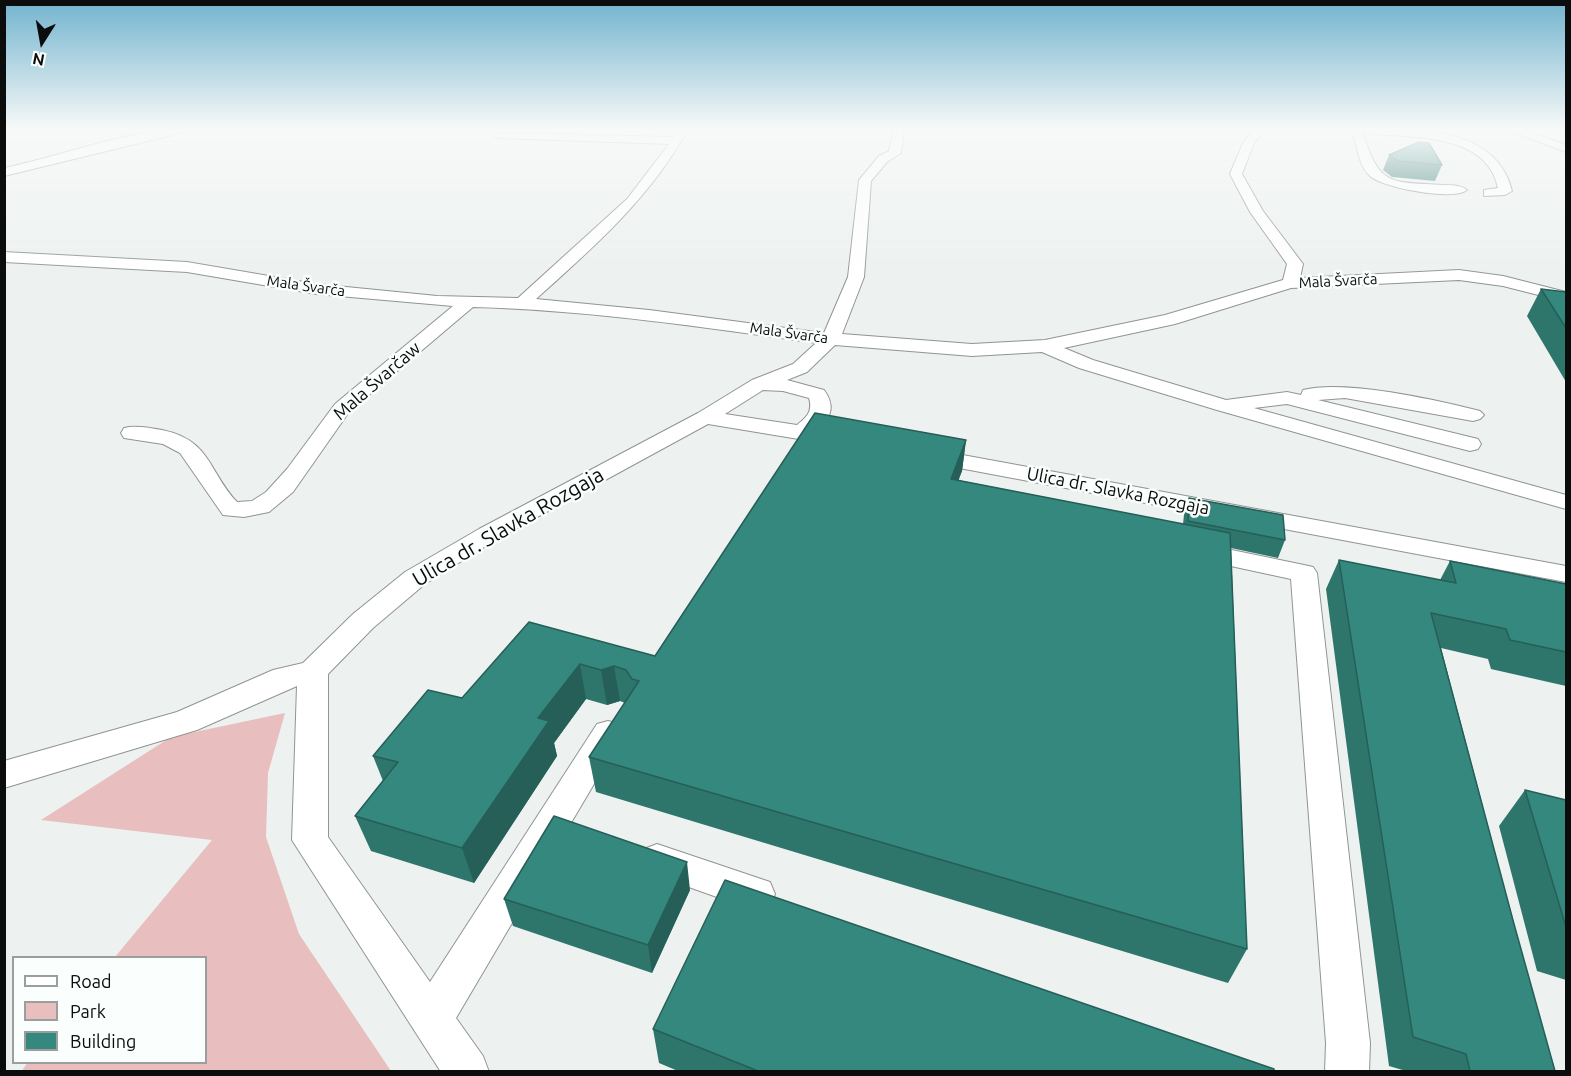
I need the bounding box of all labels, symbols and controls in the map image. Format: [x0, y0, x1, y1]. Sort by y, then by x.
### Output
north arrow [12, 12, 72, 72]
text: N [31, 50, 46, 70]
street label: Mala Švarča [1298, 270, 1378, 292]
street label: Mala Švarča [266, 272, 346, 300]
street label: Mala Švarča [749, 319, 829, 347]
street label: Mala Švarčaw [329, 337, 425, 425]
street label: Ulica dr. Slavka Rozgaja [408, 462, 608, 592]
street label: Ulica dr. Slavka Rozgaja [1025, 463, 1211, 519]
legend [12, 956, 207, 1064]
text: Road [70, 971, 112, 991]
text: Park [70, 1001, 106, 1021]
text: Building [70, 1031, 136, 1051]

